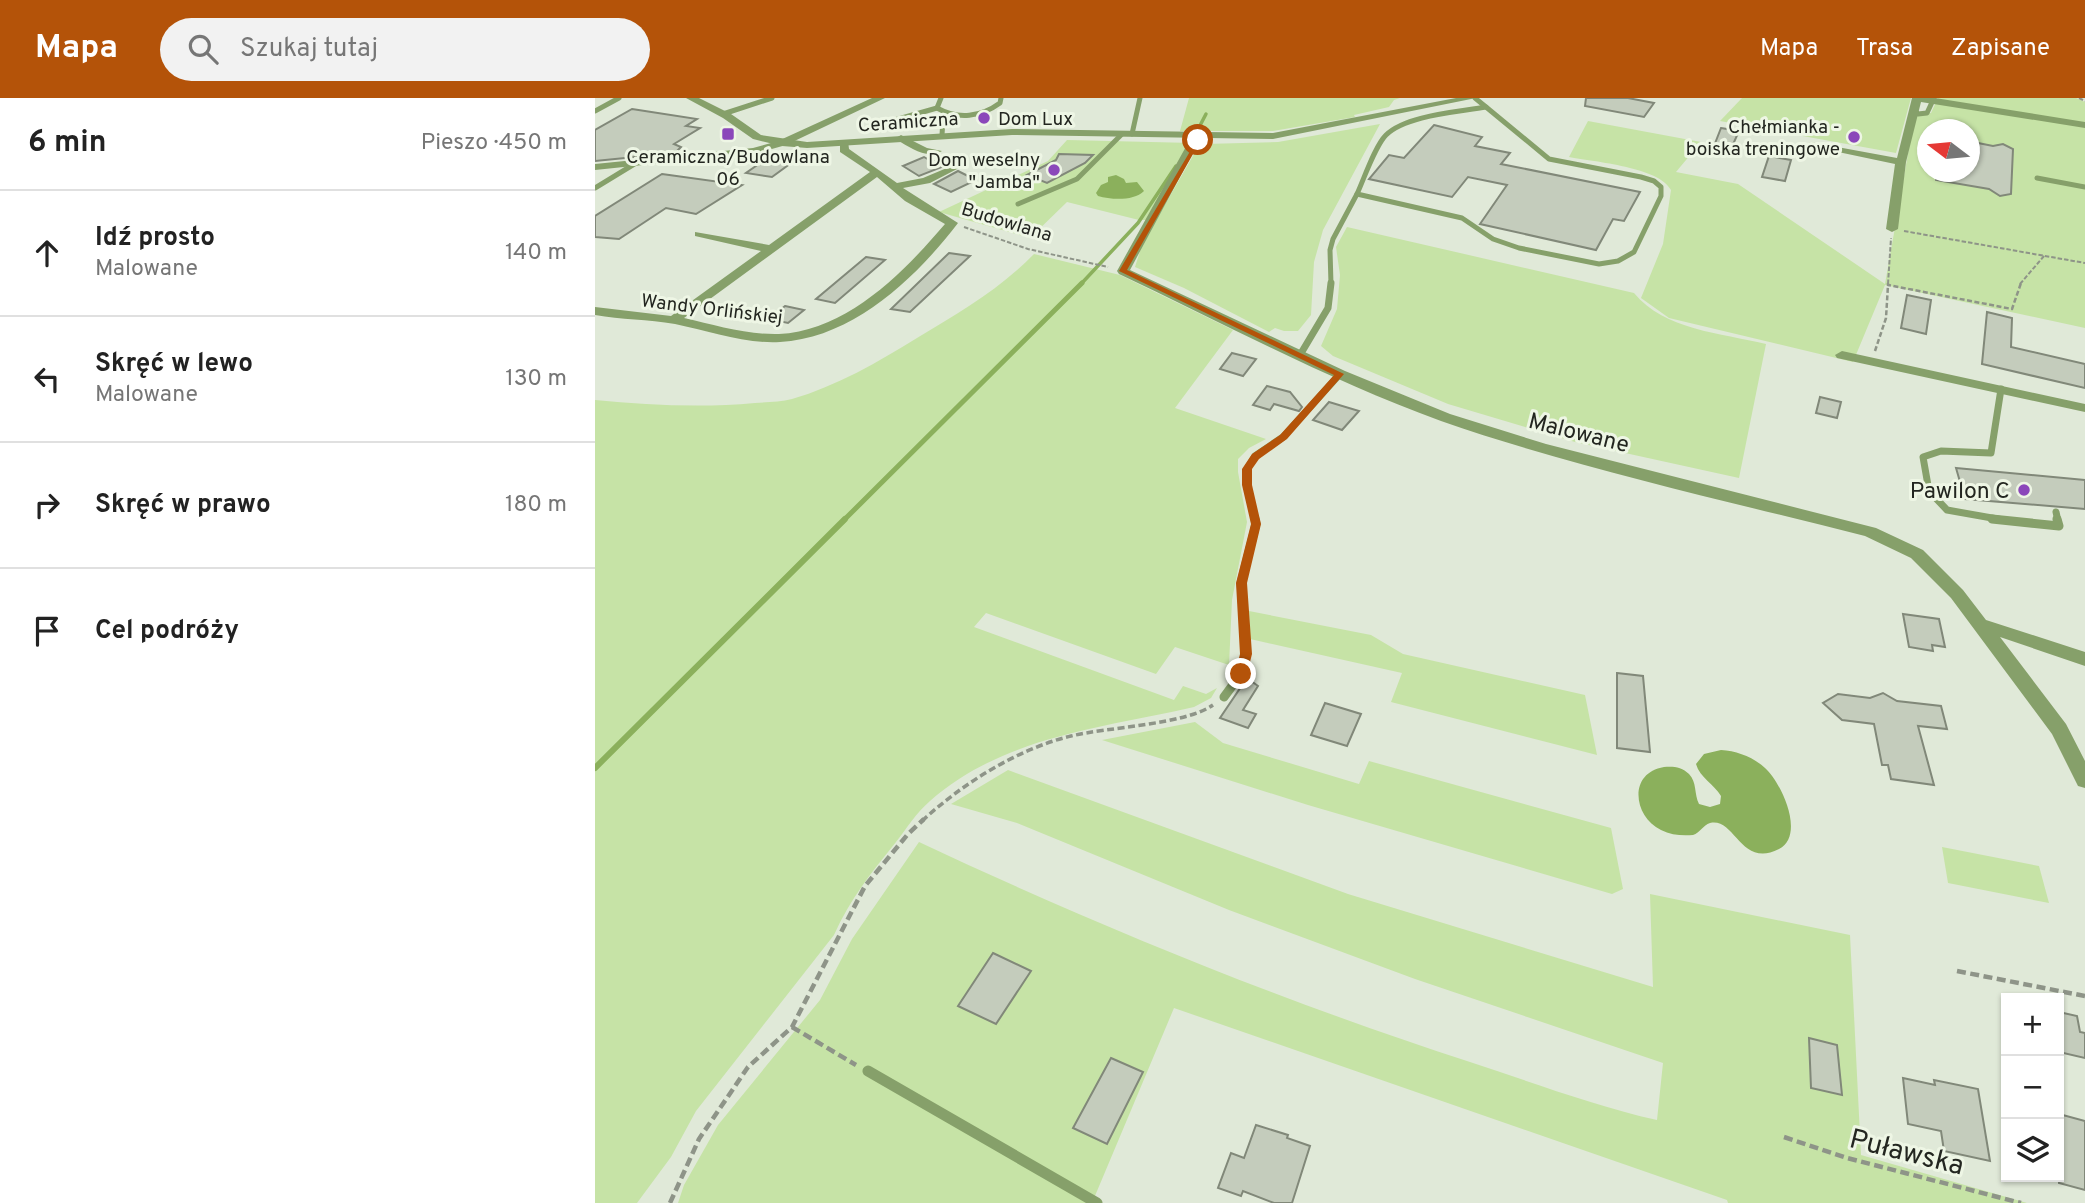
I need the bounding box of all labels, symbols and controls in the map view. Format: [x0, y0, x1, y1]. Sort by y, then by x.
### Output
search box [160, 18, 650, 81]
text: Mapa [35, 28, 118, 70]
icon: search [184, 30, 222, 68]
text: Szukaj tutaj [240, 33, 378, 66]
text: Mapa [1760, 34, 1818, 64]
text: Trasa [1856, 34, 1913, 64]
text: Zapisane [1951, 34, 2050, 64]
street label: Ceramiczna [857, 108, 959, 138]
place label: Dom Lux [998, 108, 1073, 132]
marker: Dom Lux [976, 110, 992, 126]
place label: Chełmianka - boiska treningowe [1686, 116, 1840, 162]
north arrow [1917, 119, 1980, 182]
route start [1182, 124, 1213, 155]
text: 6 min [28, 125, 106, 162]
marker: Ceramiczna/Budowlana 06 [720, 126, 736, 142]
text: Pieszo · 450 m [421, 129, 567, 158]
marker: Chełmianka - boiska treningowe [1846, 129, 1862, 145]
place label: Ceramiczna/Budowlana 06 [626, 146, 830, 192]
place label: Dom weselny "Jamba" [928, 149, 1040, 195]
marker: Dom weselny "Jamba" [1046, 162, 1062, 178]
street label: Budowlana [958, 198, 1055, 248]
text: Idź prosto [95, 222, 215, 255]
icon: ahead [28, 234, 66, 272]
text: 140 m [505, 239, 567, 268]
text: Malowane [95, 255, 198, 284]
street label: Wandy Orlińskiej [640, 289, 784, 331]
text: Skręć w lewo [95, 348, 253, 381]
icon: left [28, 360, 66, 398]
text: 130 m [505, 365, 567, 394]
text: Malowane [95, 381, 198, 410]
street label: Malowane [1525, 408, 1632, 461]
place label: Pawilon C [1910, 478, 2010, 507]
marker: Pawilon C [2016, 482, 2032, 498]
icon: right [28, 486, 66, 524]
text: Skręć w prawo [95, 489, 271, 522]
text: 180 m [505, 491, 567, 520]
icon: arrive [28, 612, 66, 650]
text: Cel podróży [95, 615, 239, 648]
route end [1225, 658, 1256, 689]
map controls [2001, 993, 2064, 1182]
button: + [2001, 993, 2064, 1056]
button: − [2001, 1056, 2064, 1119]
button: layers [2001, 1119, 2064, 1182]
street label: Puławska [1845, 1122, 1967, 1185]

